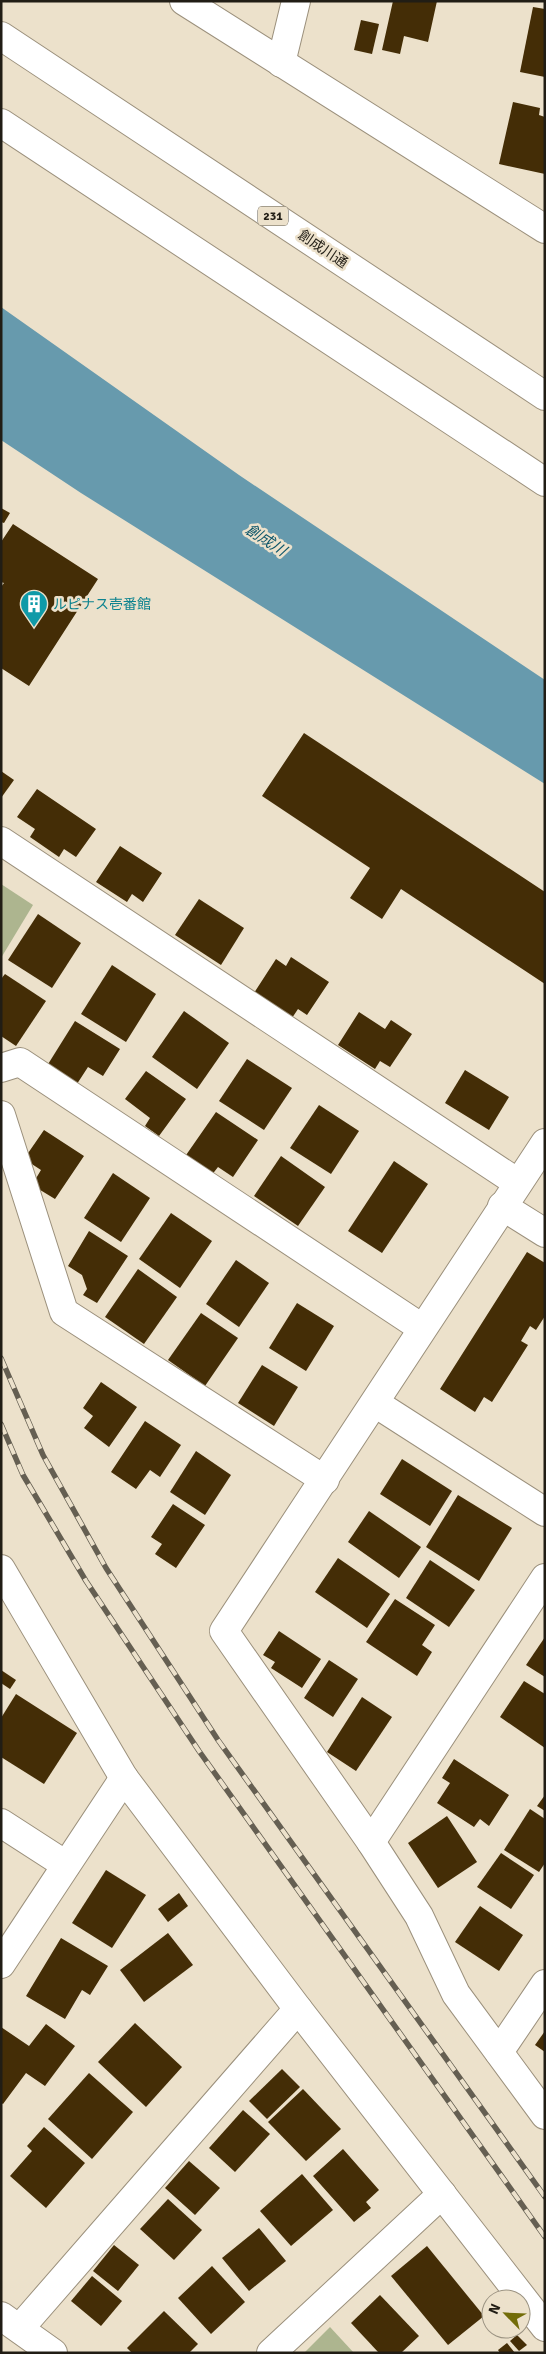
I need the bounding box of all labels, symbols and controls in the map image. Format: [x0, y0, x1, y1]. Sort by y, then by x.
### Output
road number: 231 [258, 207, 288, 226]
street label: 創成川通 [295, 226, 351, 272]
water label: 創成川 [242, 520, 291, 561]
building icon: ルピナス壱番館 [19, 589, 49, 628]
place label: ルピナス壱番館 [53, 596, 151, 613]
north arrow [481, 2289, 531, 2339]
text: N [485, 2301, 504, 2317]

